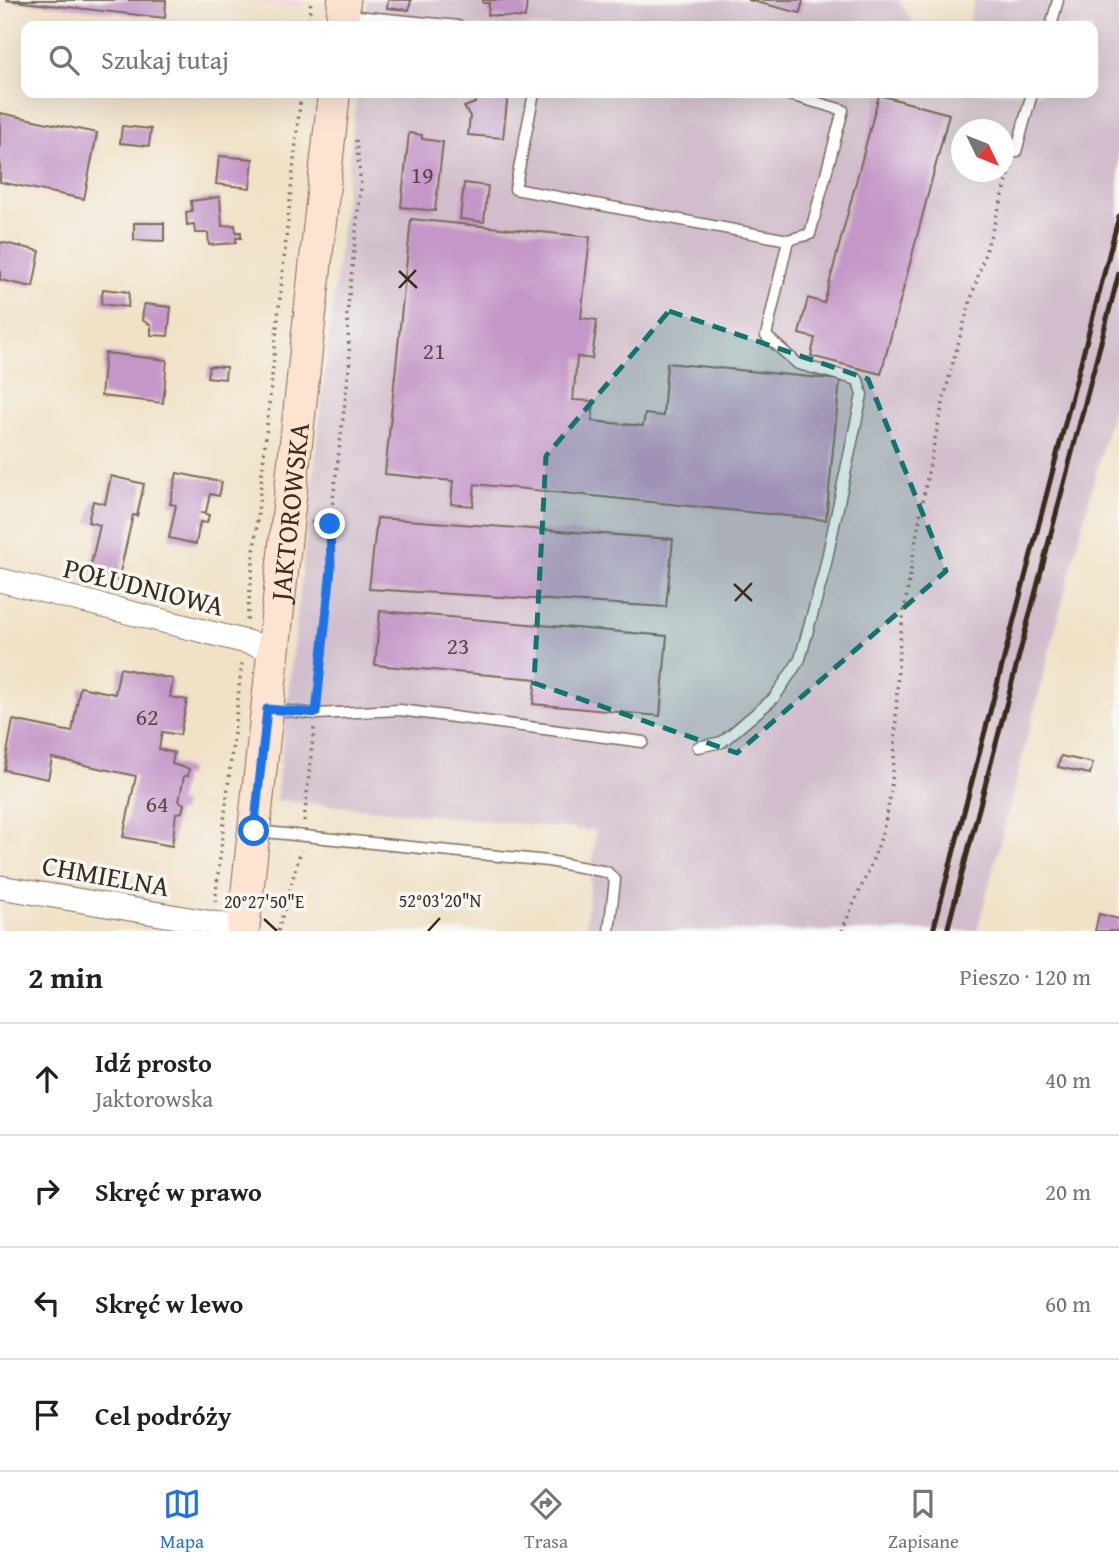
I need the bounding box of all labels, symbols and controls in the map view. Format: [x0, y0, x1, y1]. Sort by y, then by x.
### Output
search box [21, 21, 1098, 98]
text: Szukaj tutaj [101, 40, 229, 79]
icon: search [45, 41, 83, 79]
north arrow [951, 119, 1014, 182]
house number: 19 [410, 157, 434, 192]
house number: 21 [422, 333, 446, 368]
street label: JAKTOROWSKA [258, 420, 319, 606]
route end [314, 508, 345, 539]
street label: POŁUDNIOWA [60, 546, 228, 626]
house number: 23 [446, 628, 470, 663]
house number: 62 [135, 699, 159, 734]
house number: 64 [145, 786, 169, 821]
route start [238, 815, 269, 846]
street label: CHMIELNA [39, 844, 173, 906]
text: 52°03'20"N [399, 887, 482, 914]
text: 20°27'50"E [224, 888, 304, 915]
text: 2 min [28, 955, 103, 999]
text: Pieszo · 120 m [959, 960, 1091, 993]
text: Idź prosto [95, 1043, 212, 1082]
icon: ahead [28, 1060, 66, 1098]
text: 40 m [1045, 1063, 1091, 1096]
text: Jaktorowska [95, 1082, 213, 1115]
icon: right [28, 1172, 66, 1210]
text: Skręć w prawo [95, 1172, 262, 1211]
text: 20 m [1045, 1175, 1091, 1208]
icon: left [28, 1284, 66, 1322]
text: Skręć w lewo [95, 1284, 243, 1323]
text: 60 m [1045, 1287, 1091, 1320]
icon: arrive [28, 1396, 66, 1434]
text: Cel podróży [95, 1396, 231, 1435]
tab: Mapa [160, 1485, 204, 1555]
tab: Trasa [524, 1485, 568, 1555]
tab: Zapisane [888, 1485, 959, 1555]

